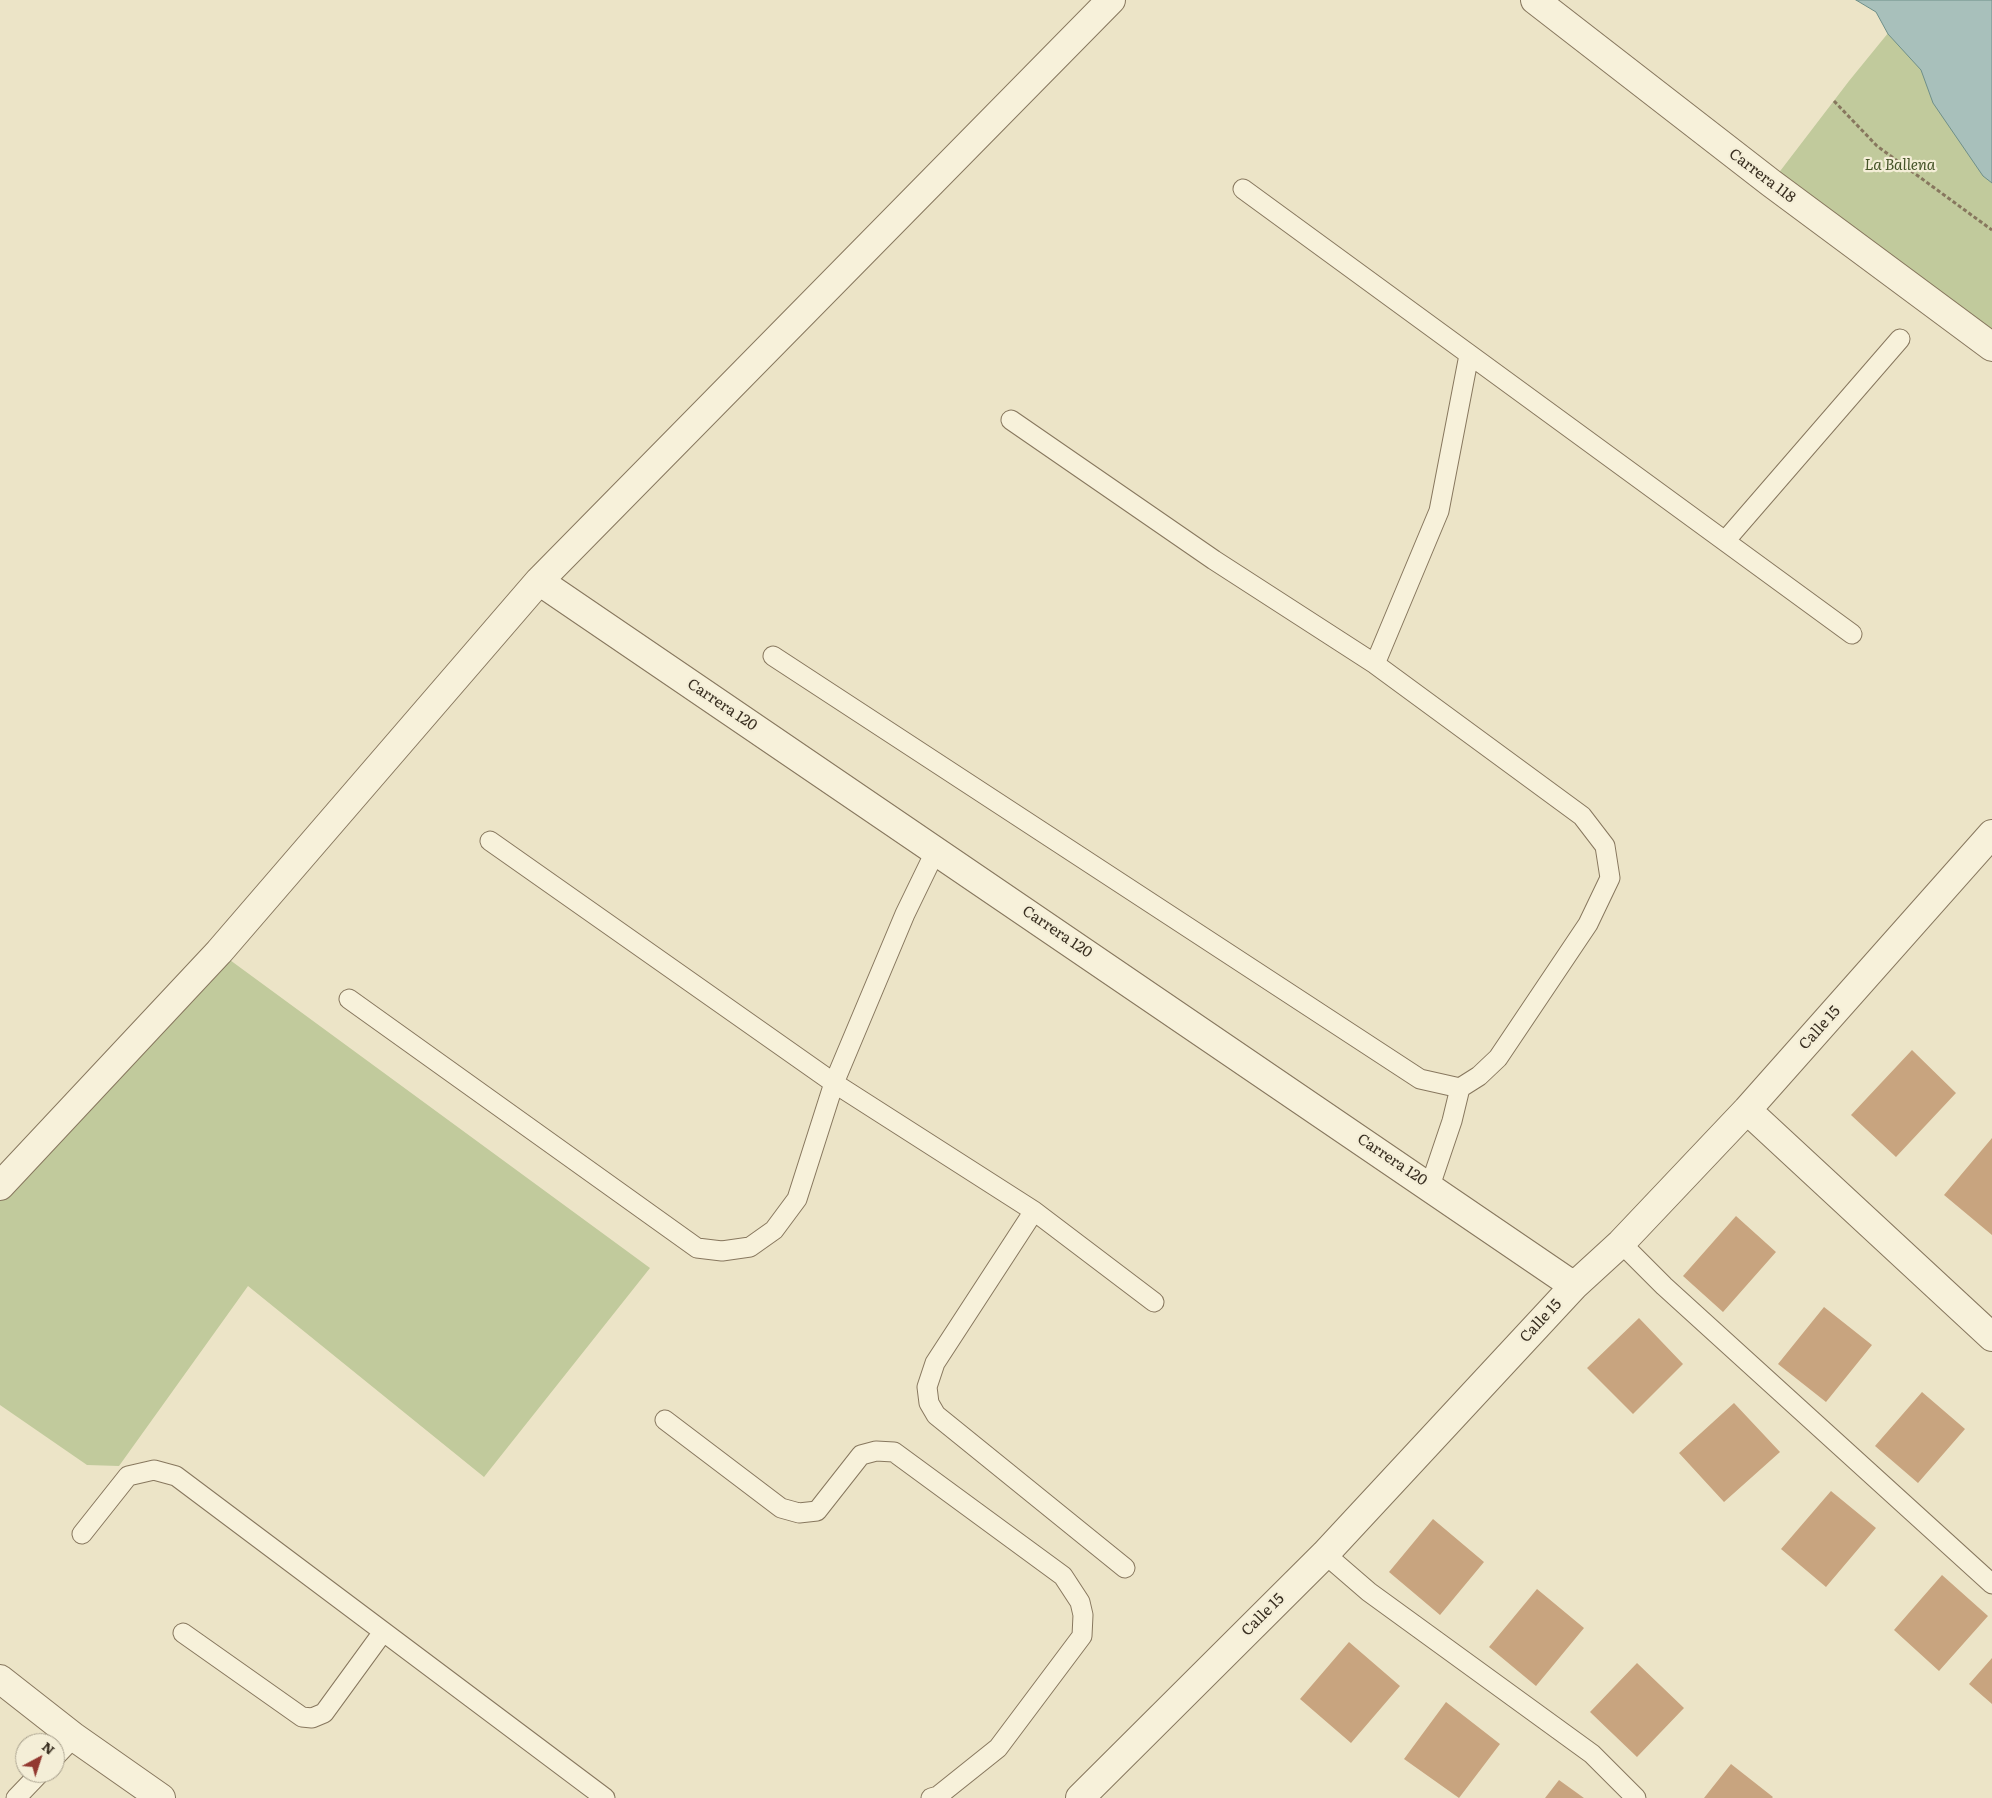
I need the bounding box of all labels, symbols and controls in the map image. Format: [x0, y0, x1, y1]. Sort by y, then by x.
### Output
street label: Carrera 118 [1725, 145, 1799, 207]
park label: La Ballena [1865, 157, 1935, 175]
street label: Carrera 120 [684, 675, 760, 735]
street label: Carrera 120 [1019, 902, 1095, 962]
street label: Calle 15 [1796, 1002, 1844, 1054]
street label: Carrera 120 [1354, 1130, 1430, 1190]
street label: Calle 15 [1516, 1296, 1566, 1346]
street label: Calle 15 [1238, 1590, 1288, 1640]
north arrow [15, 1733, 65, 1783]
text: N [38, 1736, 60, 1759]

